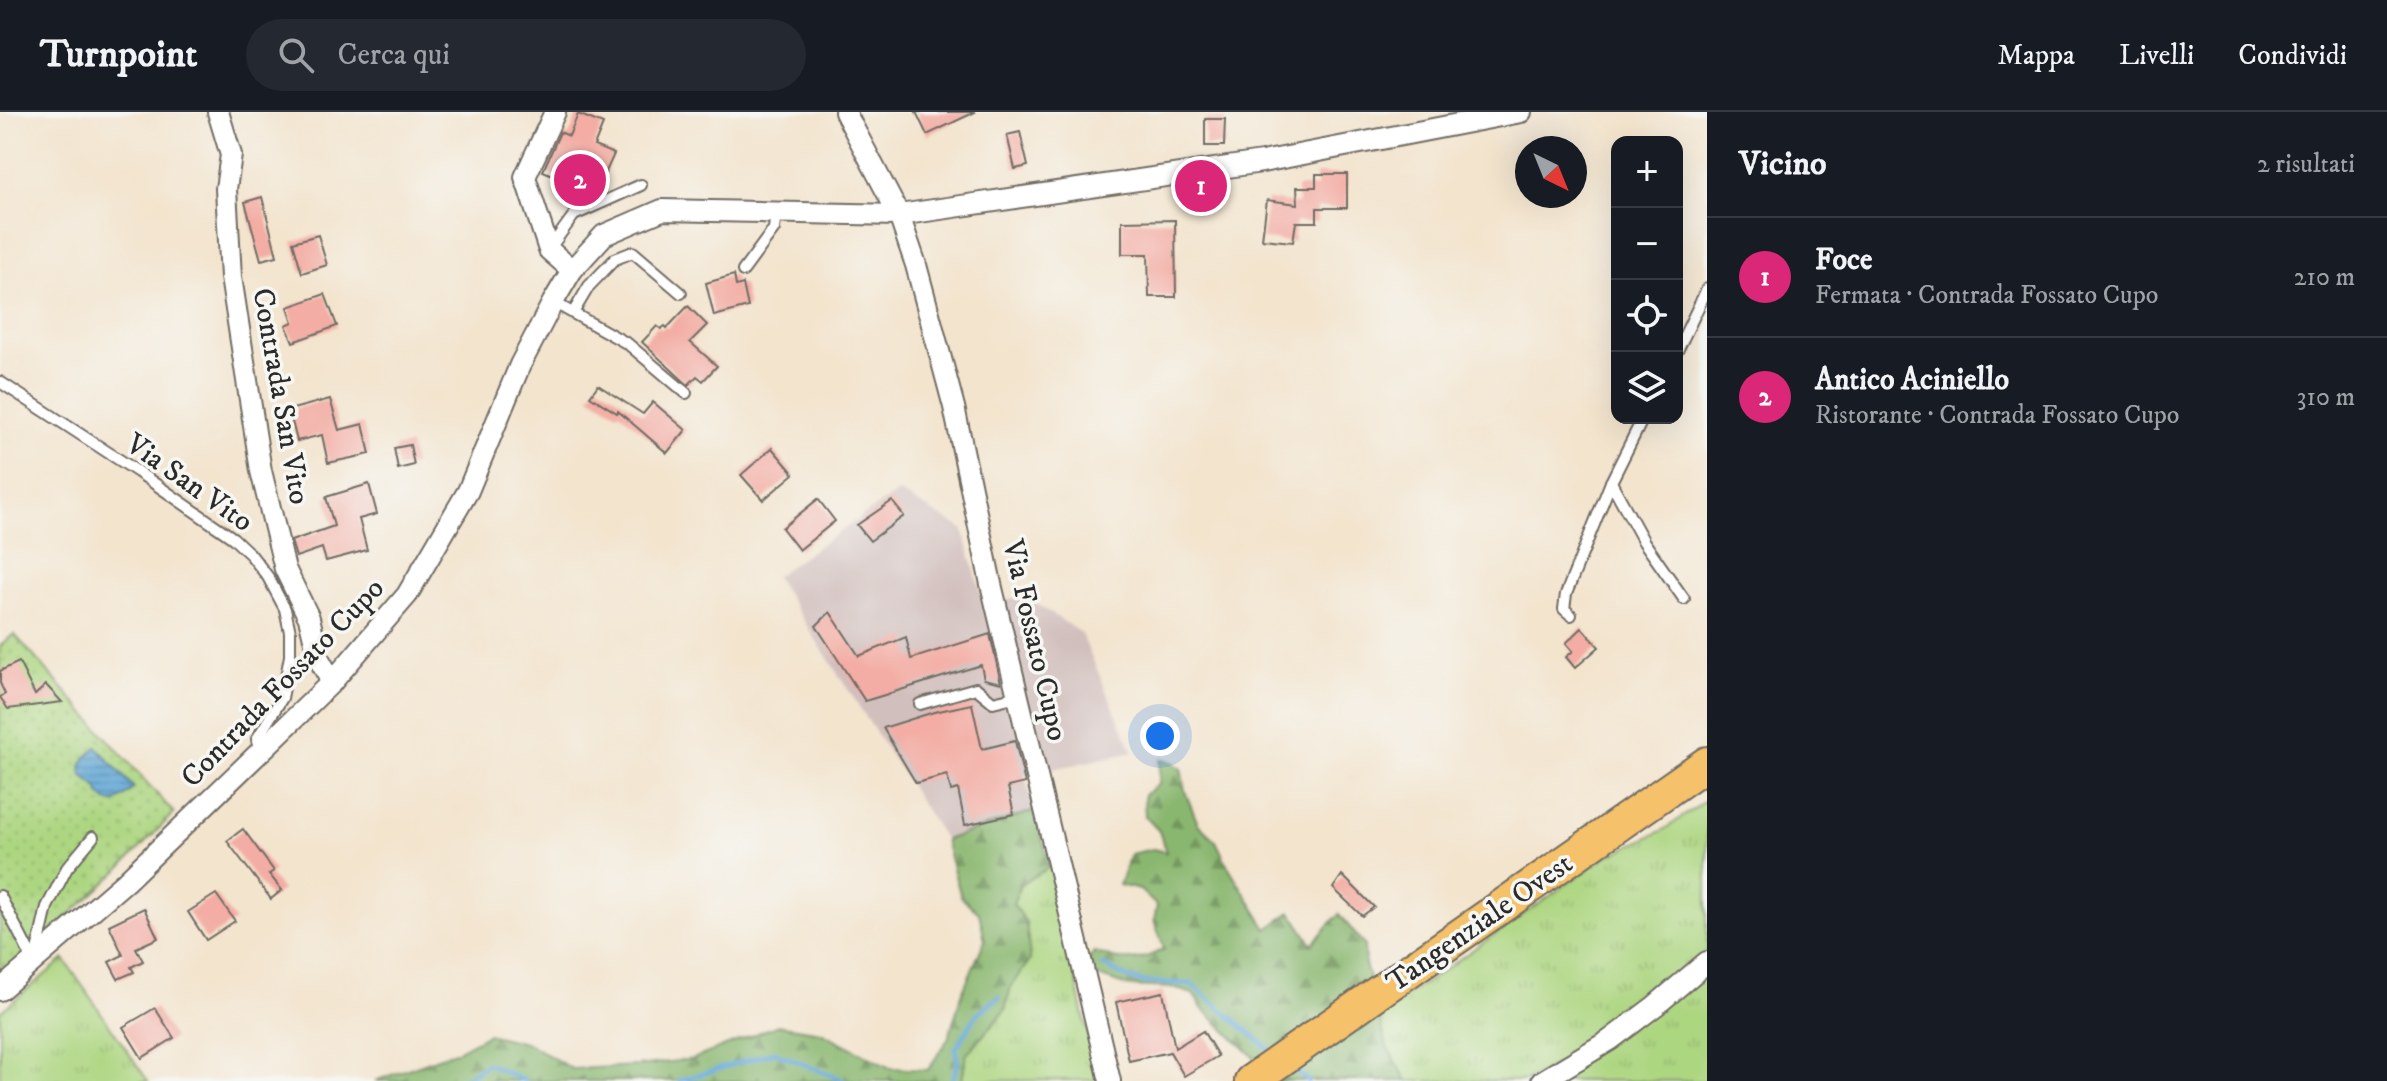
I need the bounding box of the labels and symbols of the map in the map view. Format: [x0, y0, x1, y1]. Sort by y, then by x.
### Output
north arrow [1515, 136, 1587, 208]
pin: 2 [554, 150, 606, 210]
pin: 1 [1175, 156, 1227, 216]
street label: Contrada San Vito [243, 285, 318, 507]
street label: Via San Vito [118, 425, 260, 540]
street label: Via Fossato Cupo [993, 535, 1076, 744]
street label: Contrada Fossato Cupo [173, 570, 393, 796]
your location [1140, 716, 1180, 756]
street label: Tangenziale Ovest [1380, 845, 1580, 1001]

